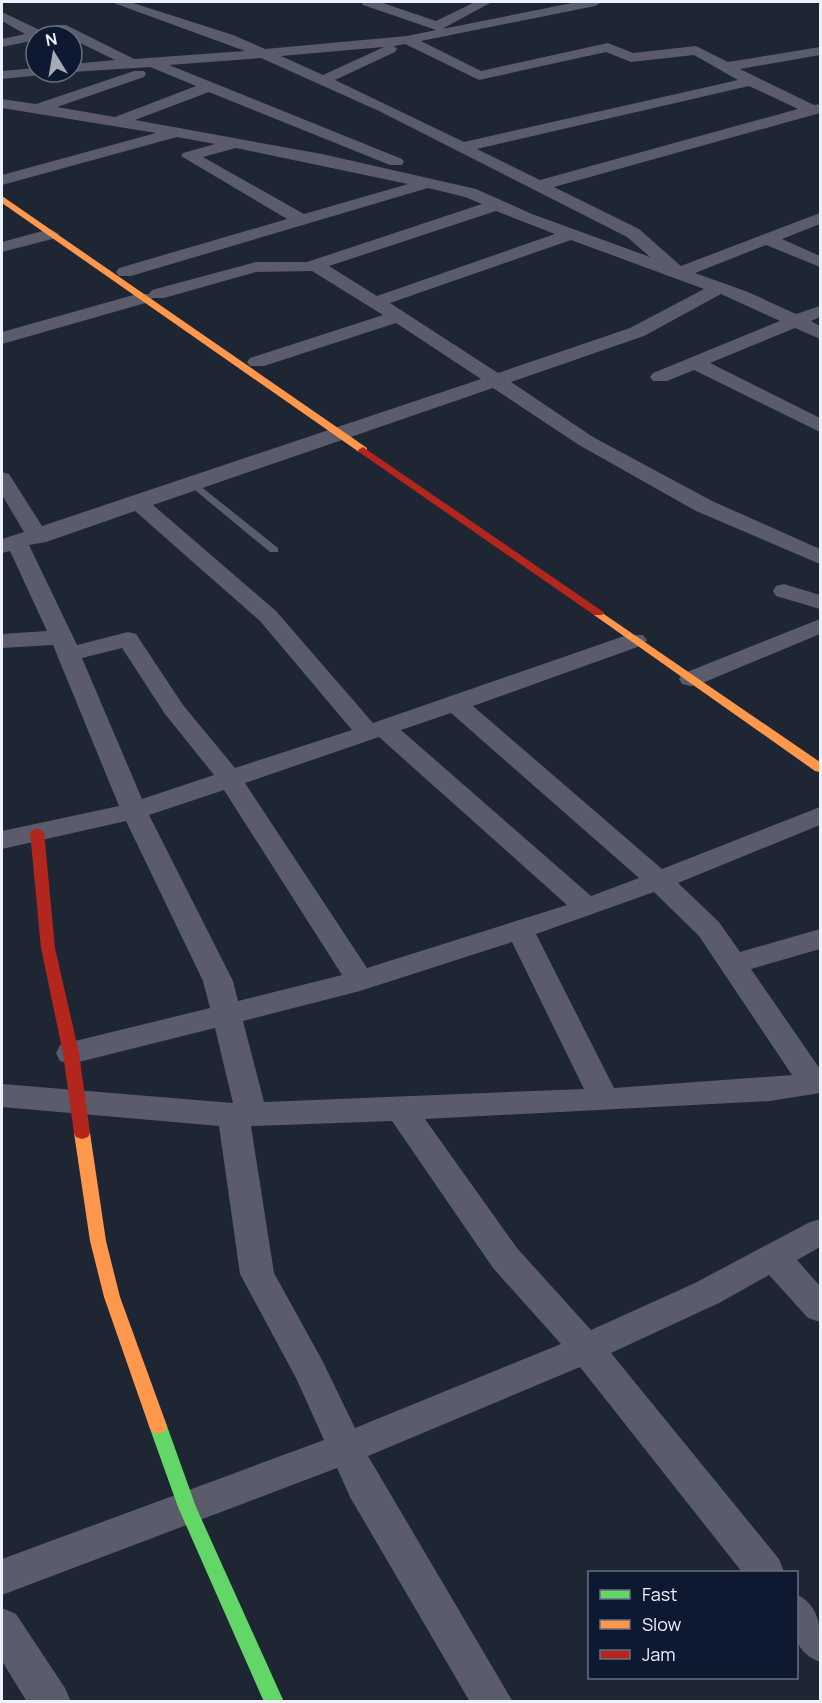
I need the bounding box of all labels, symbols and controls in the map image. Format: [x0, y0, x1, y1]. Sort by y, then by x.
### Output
north arrow [24, 24, 84, 84]
text: N [43, 27, 59, 51]
legend [588, 1571, 798, 1679]
text: Fast [642, 1582, 677, 1606]
text: Slow [642, 1612, 682, 1636]
text: Jam [642, 1642, 676, 1666]

